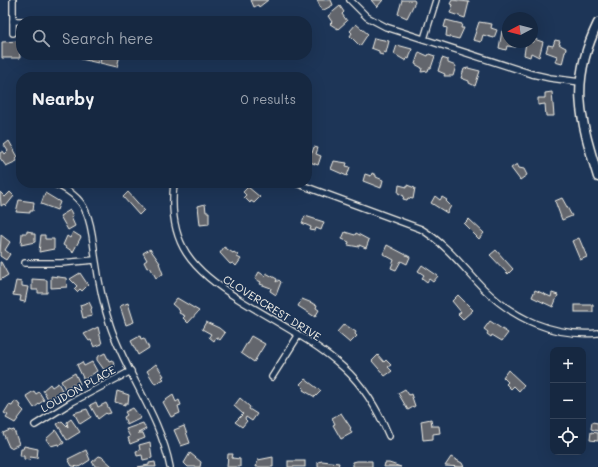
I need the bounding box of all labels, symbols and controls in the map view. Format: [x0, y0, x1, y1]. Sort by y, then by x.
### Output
north arrow [502, 12, 538, 48]
search box [16, 16, 312, 60]
icon: search [30, 27, 52, 49]
text: Search here [62, 28, 153, 48]
text: Nearby [32, 87, 94, 109]
text: 0 results [241, 90, 296, 107]
street label: CLOVERCREST DRIVE [221, 271, 324, 344]
map controls [550, 347, 586, 455]
button: + [550, 347, 586, 383]
street label: LOUDON PLACE [38, 362, 118, 415]
button: − [550, 383, 586, 419]
button: locate [550, 419, 586, 455]

